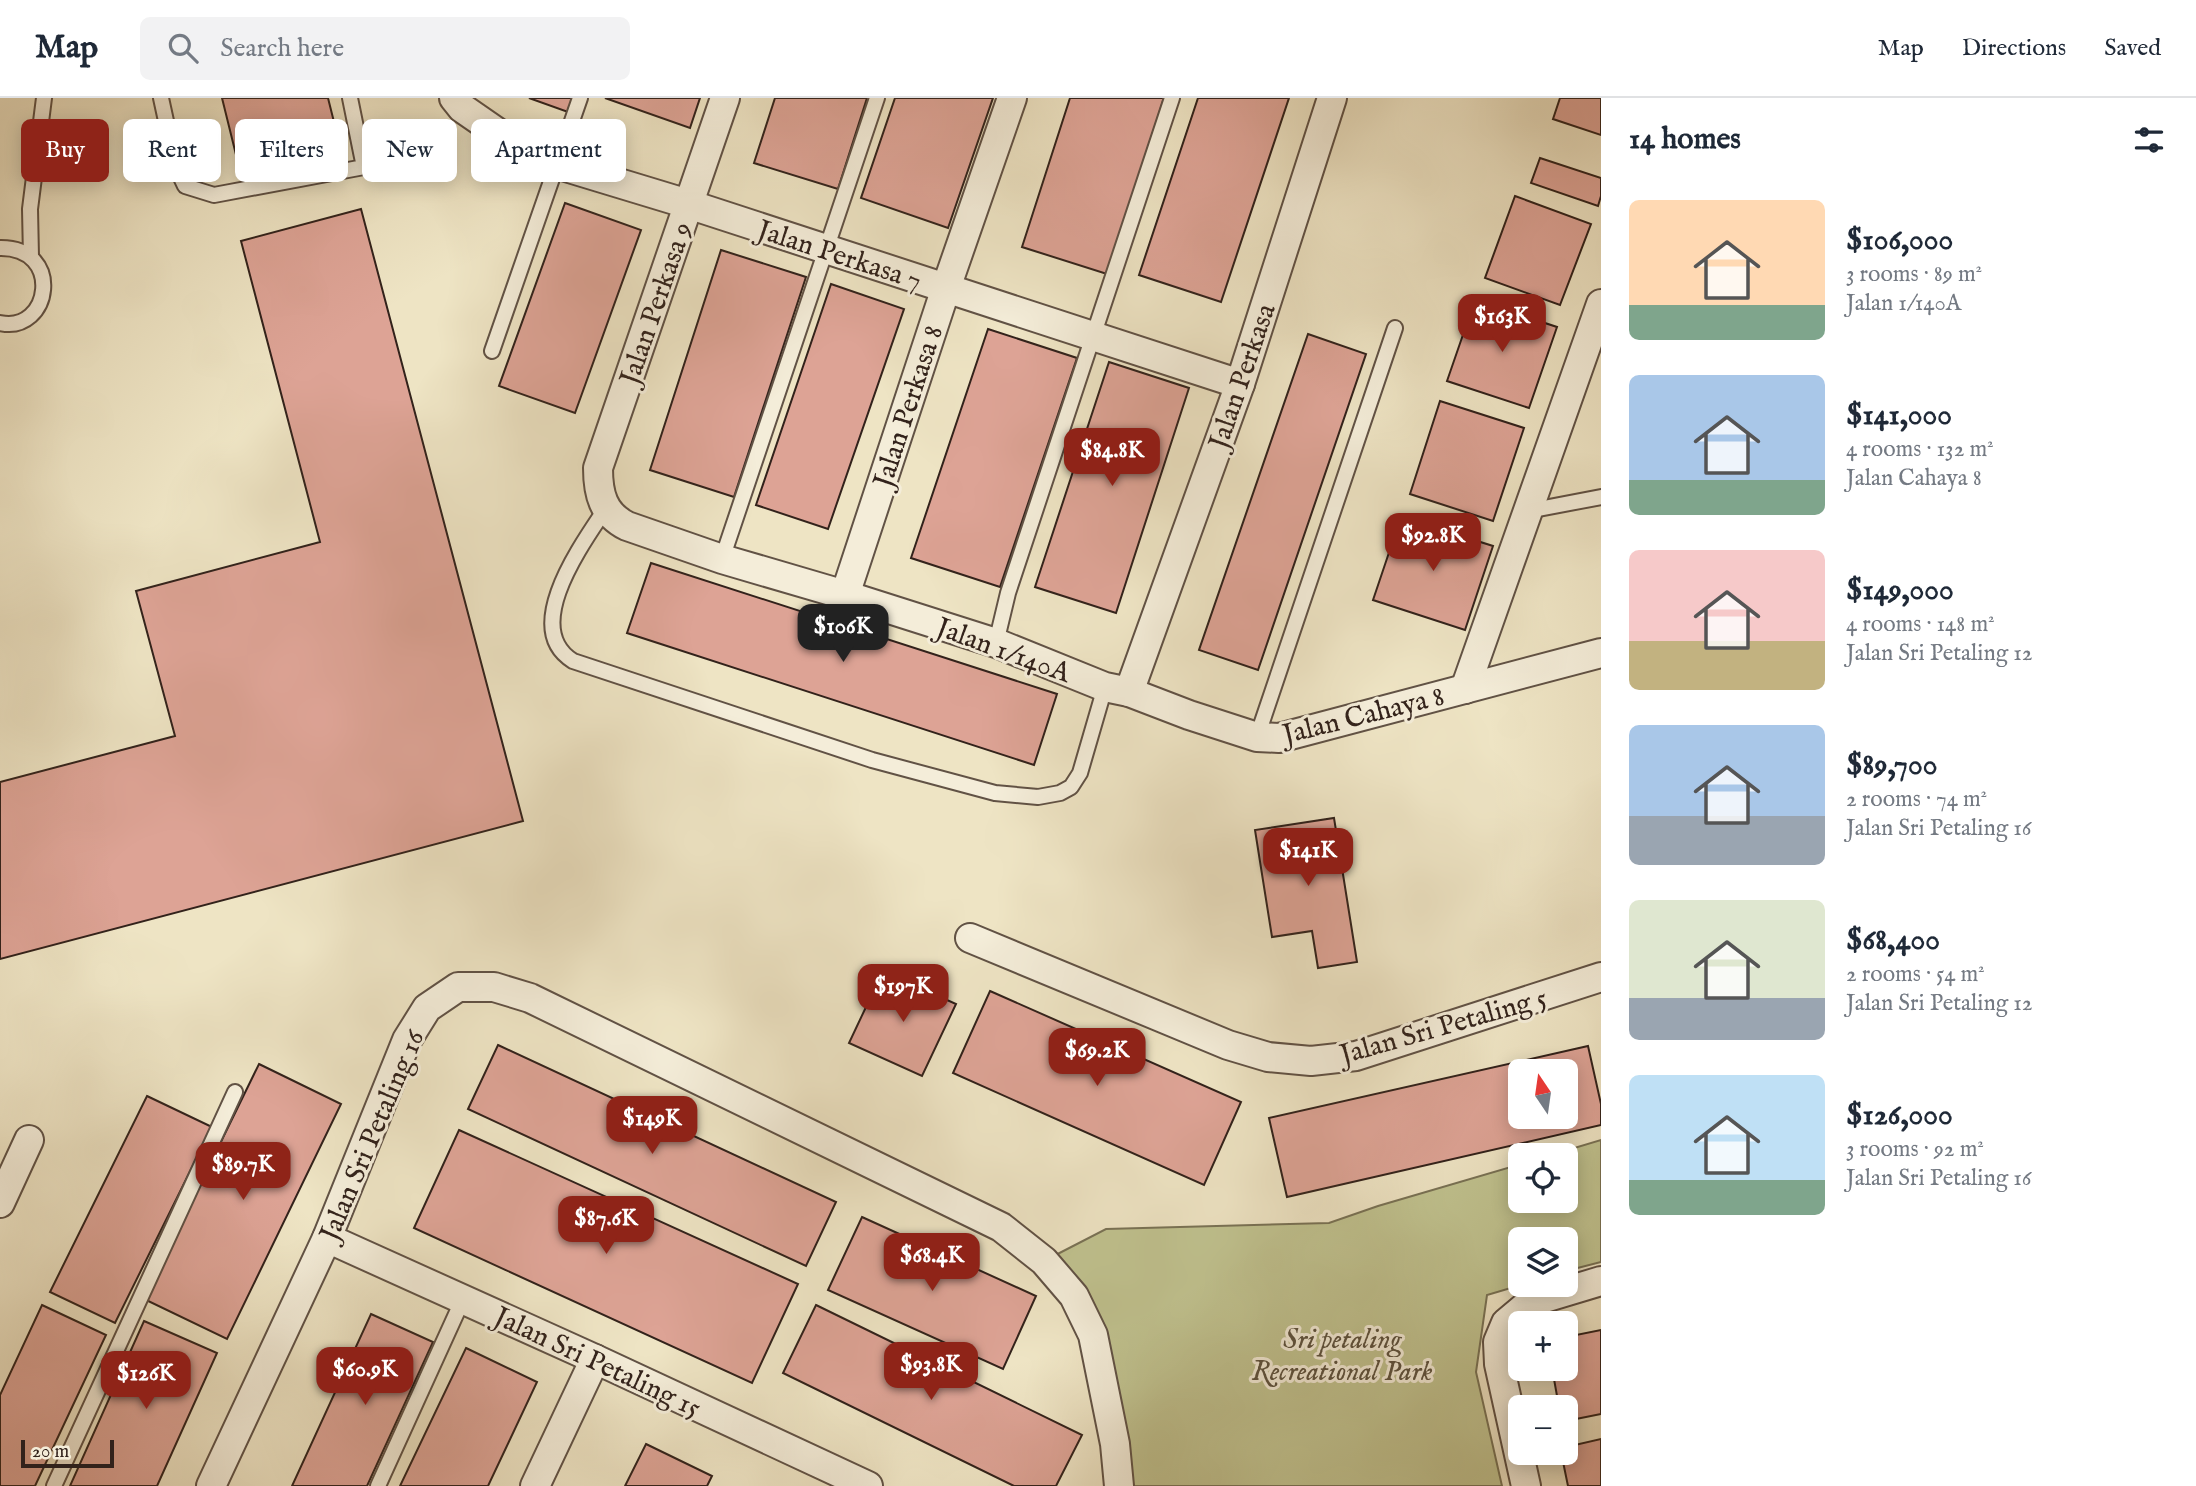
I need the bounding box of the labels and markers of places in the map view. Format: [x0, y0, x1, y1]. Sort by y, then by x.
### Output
pin: $163K [1453, 294, 1551, 354]
pin: $84.8K [1055, 428, 1169, 488]
pin: $92.8K [1376, 514, 1490, 573]
pin: $106K [794, 604, 892, 664]
pin: $141K [1259, 828, 1357, 888]
pin: $197K [854, 964, 952, 1024]
pin: $69.2K [1040, 1028, 1154, 1088]
pin: $149K [603, 1096, 701, 1156]
pin: $89.7K [186, 1142, 300, 1202]
pin: $87.6K [549, 1196, 663, 1256]
pin: $68.4K [875, 1234, 989, 1293]
pin: $93.8K [874, 1342, 988, 1402]
pin: $60.9K [308, 1348, 422, 1407]
pin: $126K [97, 1352, 195, 1411]

